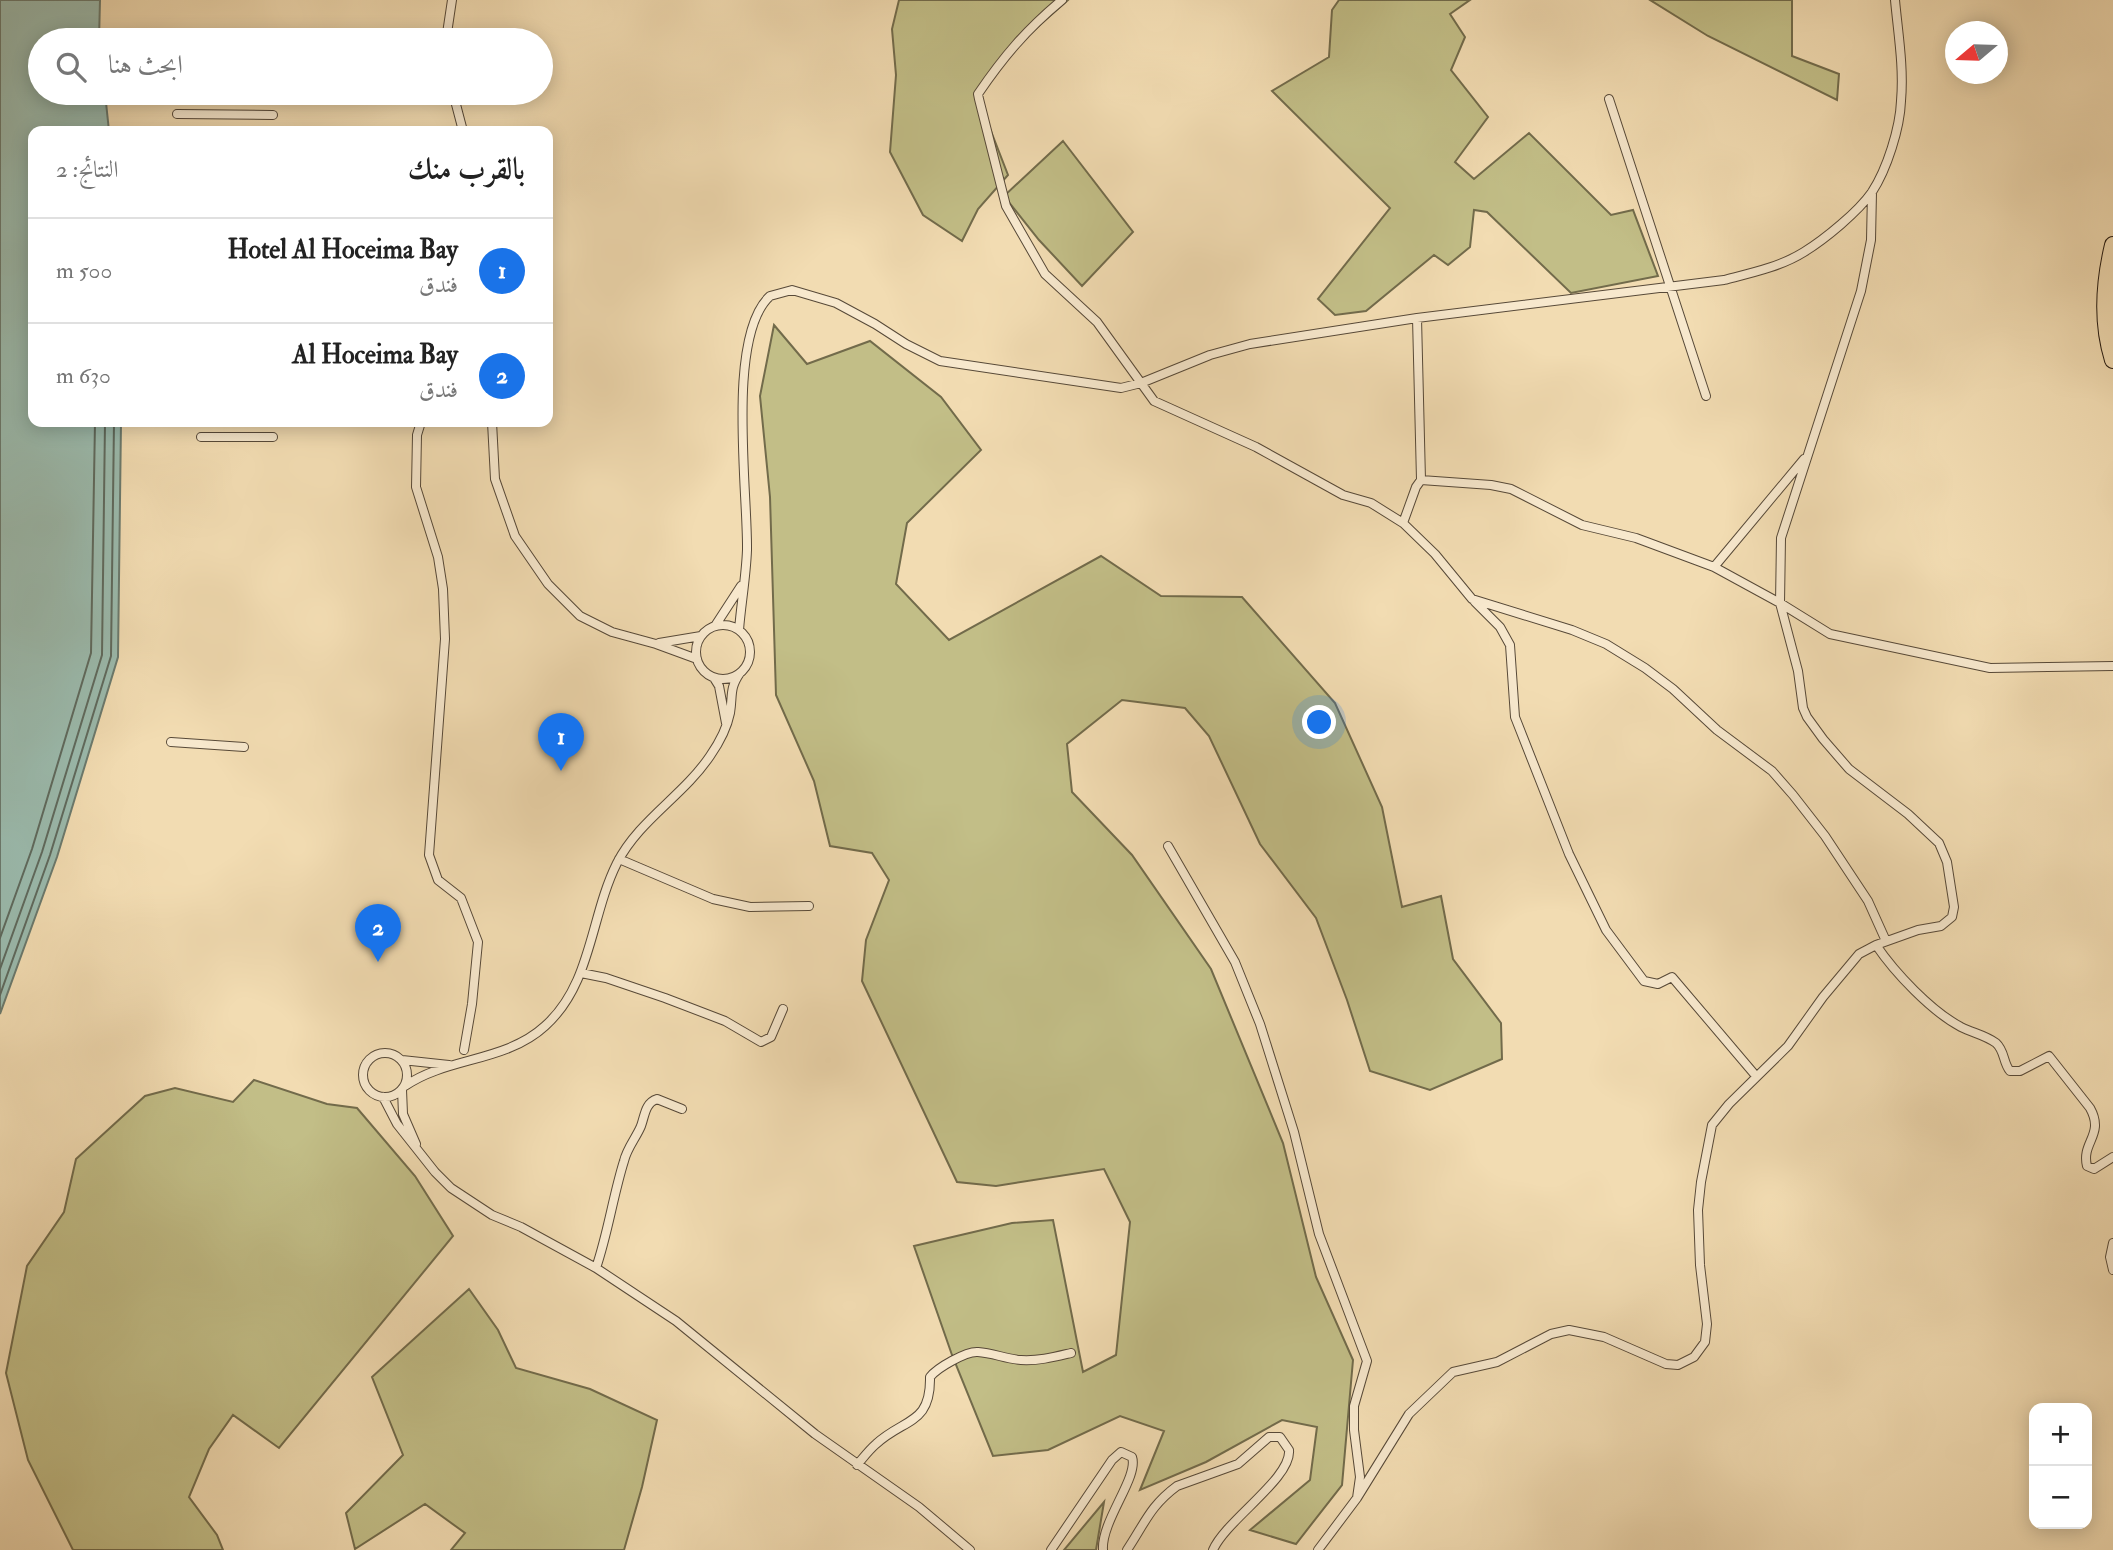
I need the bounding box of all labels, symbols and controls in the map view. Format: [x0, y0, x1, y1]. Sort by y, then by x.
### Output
north arrow [1945, 21, 2008, 84]
search box [28, 28, 553, 105]
icon: search [52, 48, 90, 86]
text: ابحث هنا [108, 49, 183, 81]
text: بالقرب منك [408, 151, 525, 188]
text: النتائج: 2 [56, 155, 119, 184]
text: Hotel Al Hoceima Bay [227, 234, 458, 266]
text: 500 m [56, 256, 112, 285]
text: 1 [498, 256, 506, 285]
text: فندق [419, 270, 458, 299]
text: Al Hoceima Bay [292, 339, 458, 371]
text: 630 m [56, 361, 111, 390]
text: 2 [496, 361, 508, 390]
text: فندق [419, 375, 458, 404]
your location [1302, 705, 1336, 739]
pin: 1 [538, 713, 584, 771]
pin: 2 [355, 904, 401, 962]
map controls [2029, 1403, 2092, 1529]
button: + [2029, 1403, 2092, 1466]
button: − [2029, 1466, 2092, 1529]

